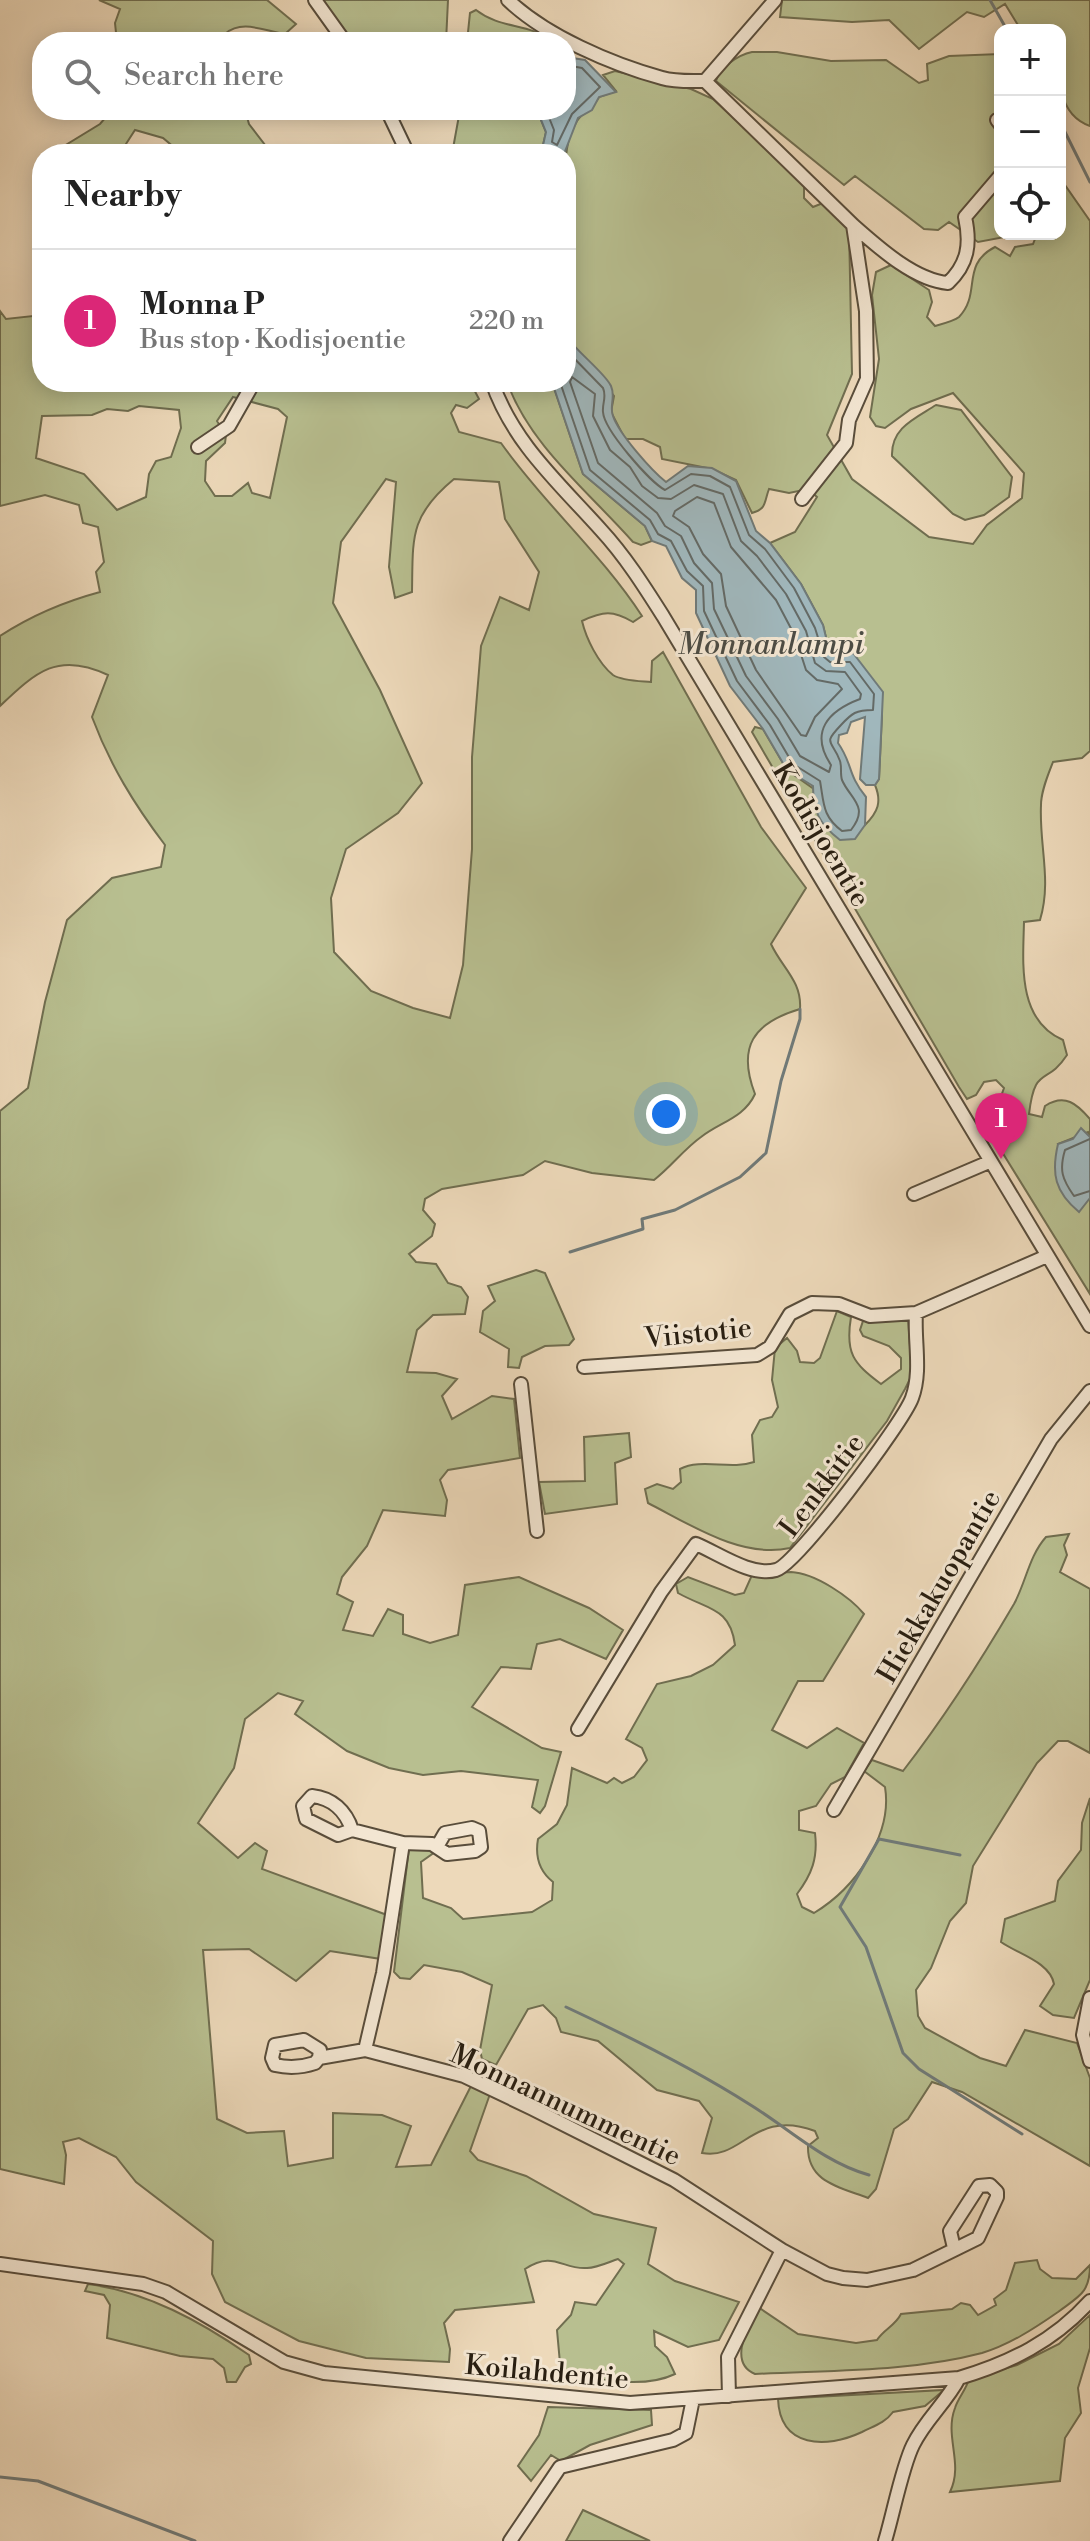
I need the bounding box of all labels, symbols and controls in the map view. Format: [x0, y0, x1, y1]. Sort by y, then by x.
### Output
map controls [994, 24, 1066, 240]
button: + [994, 24, 1066, 96]
search box [32, 32, 576, 120]
icon: search [60, 54, 104, 98]
text: Search here [124, 57, 284, 95]
button: − [994, 96, 1066, 168]
button: locate [994, 168, 1066, 240]
text: Nearby [64, 175, 182, 217]
text: Monna P [140, 286, 264, 324]
text: 1 [84, 305, 96, 337]
text: 220 m [469, 305, 544, 337]
text: Bus stop · Kodisjoentie [140, 324, 406, 356]
water label: Monnanlampi [678, 626, 865, 664]
street label: Kodisjoentie [764, 756, 878, 913]
pin: 1 [975, 1093, 1027, 1159]
your location [646, 1094, 686, 1134]
street label: Viistotie [642, 1310, 754, 1357]
street label: Lenkkitie [772, 1427, 873, 1545]
street label: Hiekkakuopantie [870, 1484, 1009, 1690]
street label: Monnannummentie [444, 2037, 686, 2174]
street label: Koilahdentie [463, 2348, 630, 2397]

